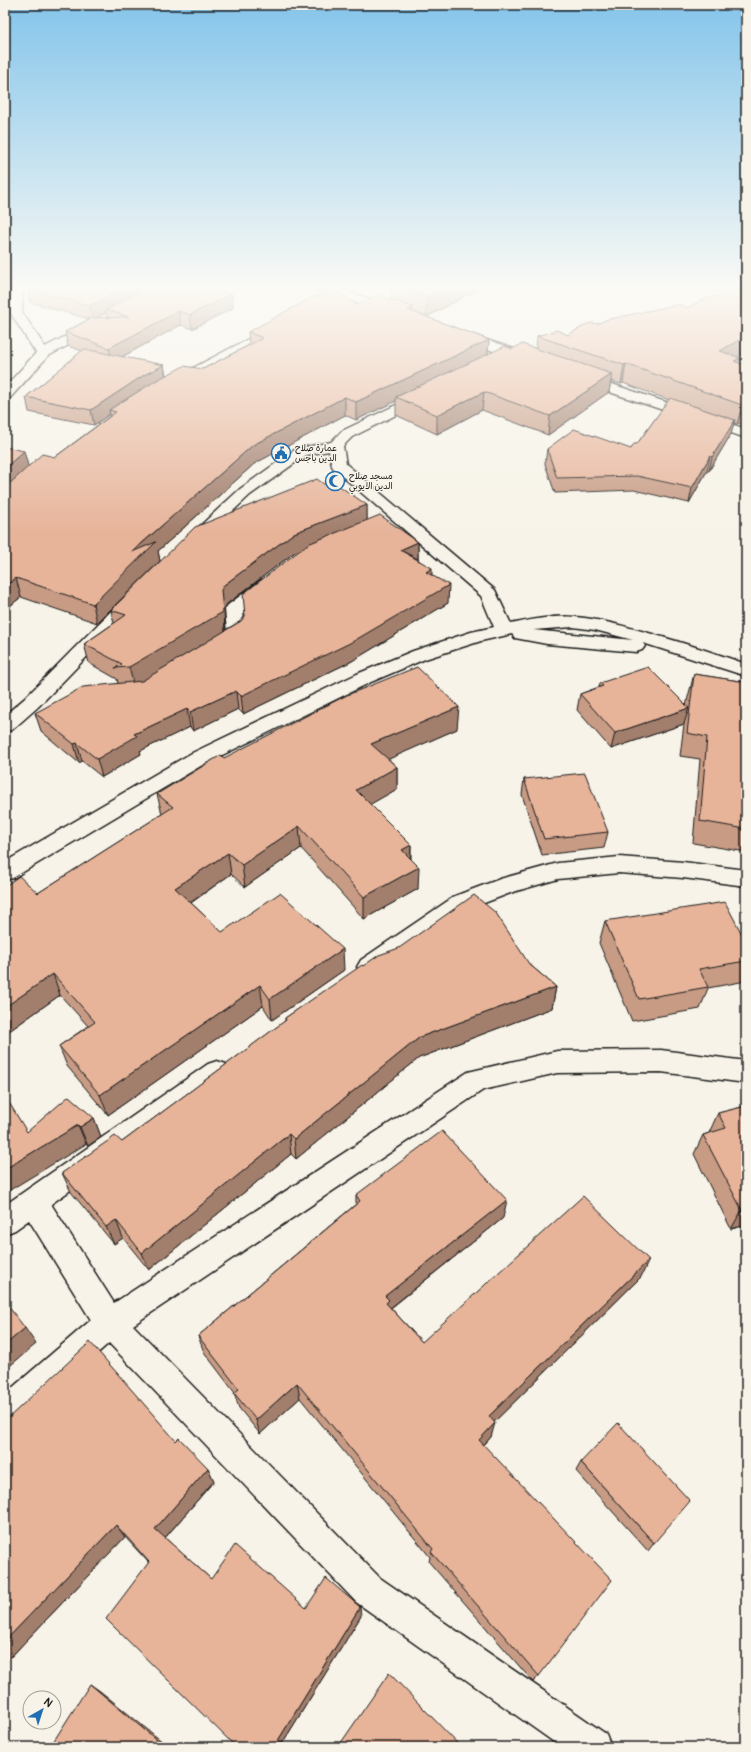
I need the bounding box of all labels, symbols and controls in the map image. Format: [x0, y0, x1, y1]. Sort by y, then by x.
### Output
public building icon: عمارة صلاح الدين باجس [270, 442, 292, 464]
place label: عمارة صلاح الدين باجس [295, 443, 337, 464]
mosque icon: مسجد صلاح الدين الايوبي [324, 470, 346, 492]
place label: مسجد صلاح الدين الايوبي [349, 471, 393, 495]
north arrow [22, 1690, 62, 1730]
text: N [41, 1695, 55, 1710]

